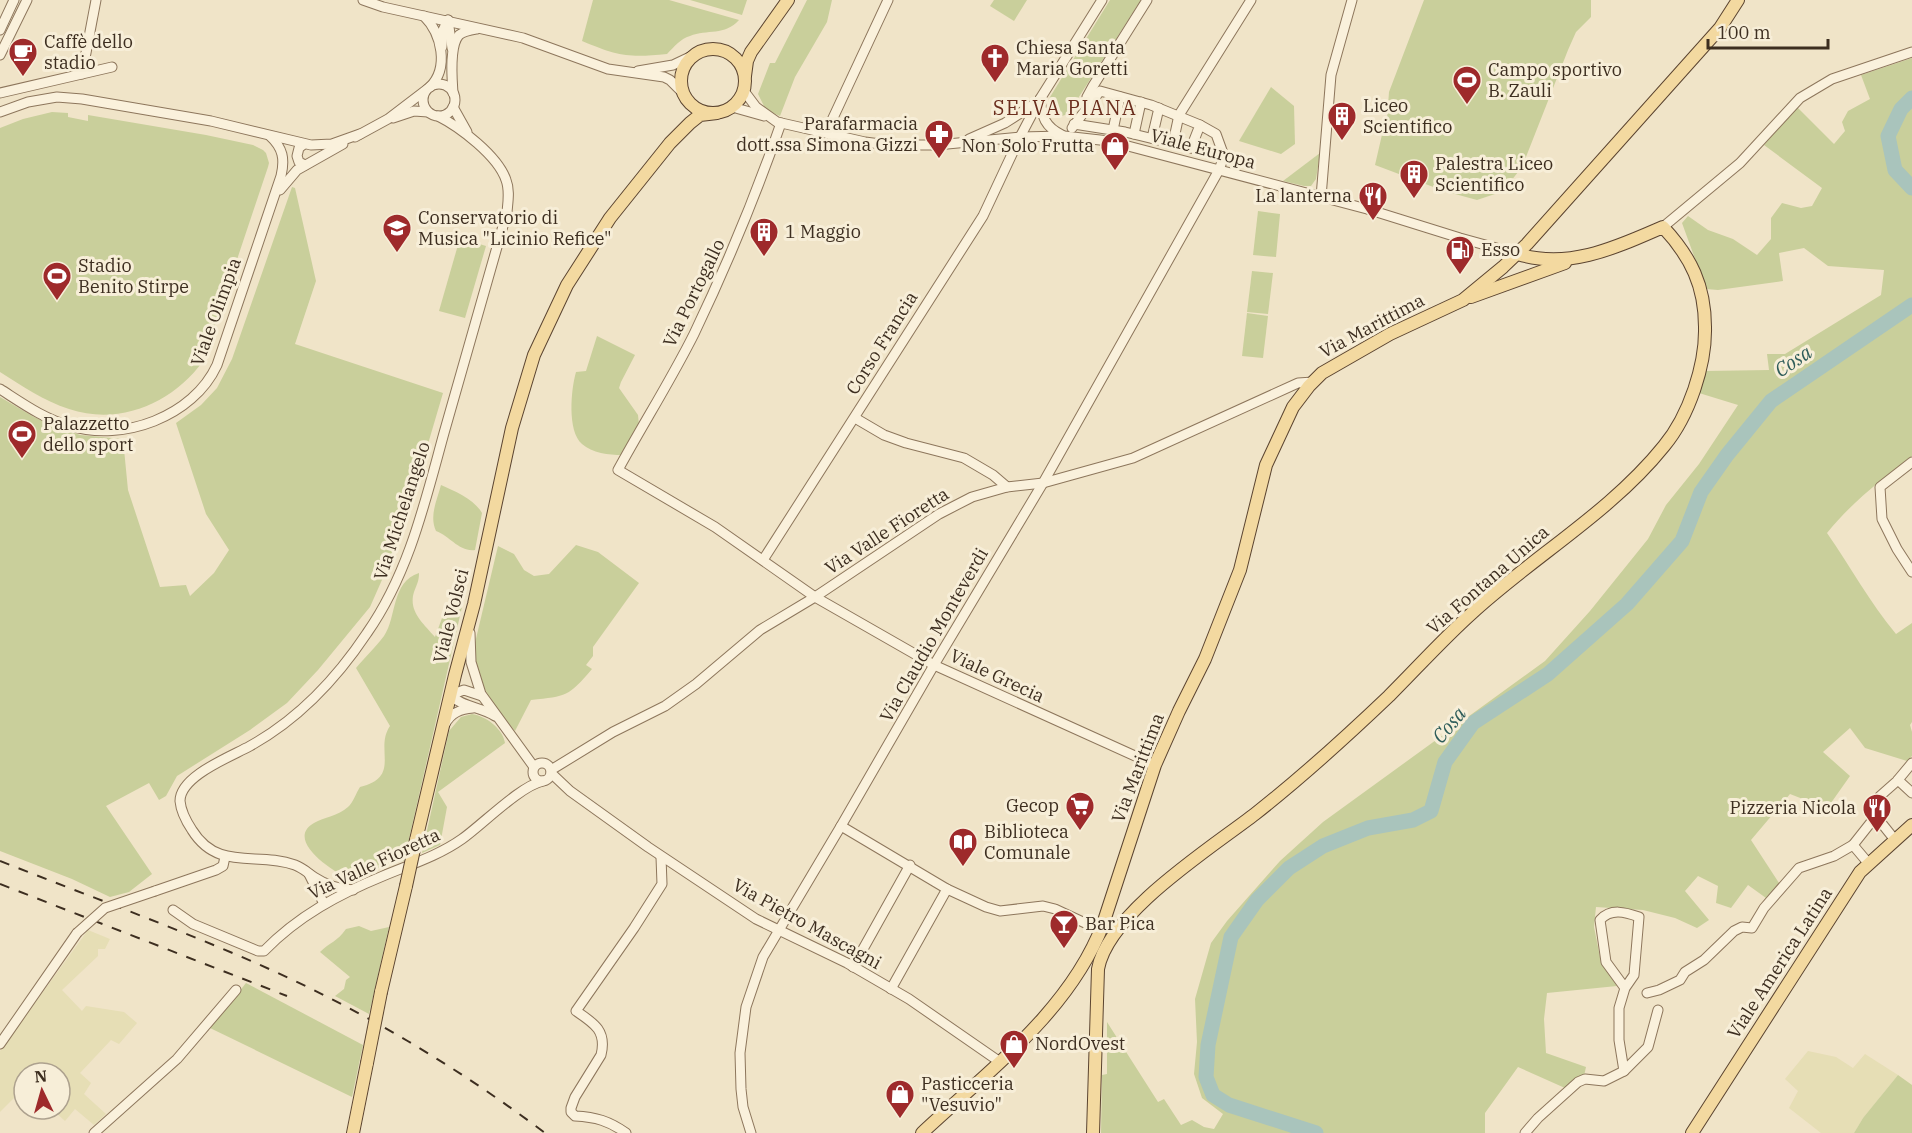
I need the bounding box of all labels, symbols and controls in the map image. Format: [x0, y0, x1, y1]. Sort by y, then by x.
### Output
scale bar [1708, 12, 1828, 50]
text: 100 m [1717, 21, 1771, 44]
place label: Caffè dello stadio [44, 30, 133, 74]
cafe icon: Caffè dello stadio [7, 36, 39, 78]
place label: Chiesa Santa Maria Goretti [1016, 36, 1128, 80]
church icon: Chiesa Santa Maria Goretti [979, 42, 1011, 84]
place label: Campo sportivo B. Zauli [1488, 58, 1622, 102]
sports icon: Campo sportivo B. Zauli [1451, 64, 1483, 106]
district label: SELVA PIANA [993, 94, 1137, 121]
place label: Liceo Scientifico [1363, 94, 1452, 138]
building icon: Liceo Scientifico [1326, 100, 1358, 142]
place label: Parafarmacia dott.ssa Simona Gizzi [736, 112, 918, 156]
pharmacy icon: Parafarmacia dott.ssa Simona Gizzi [923, 118, 955, 160]
street label: Viale Europa [1148, 123, 1259, 174]
shop icon: Non Solo Frutta [1099, 130, 1131, 172]
place label: Non Solo Frutta [961, 134, 1094, 157]
place label: Palestra Liceo Scientifico [1435, 152, 1553, 196]
building icon: Palestra Liceo Scientifico [1398, 158, 1430, 200]
restaurant icon: La lanterna [1357, 180, 1389, 222]
place label: La lanterna [1255, 184, 1352, 207]
place label: Conservatorio di Musica "Licinio Refice" [418, 206, 612, 250]
school or university icon: Conservatorio di Musica "Licinio Refice" [381, 212, 413, 254]
building icon: 1 Maggio [748, 216, 780, 258]
place label: 1 Maggio [785, 220, 861, 243]
fuel station icon: Esso [1444, 234, 1476, 276]
street label: Via Portogallo [657, 235, 730, 351]
place label: Esso [1481, 238, 1520, 261]
place label: Stadio Benito Stirpe [78, 254, 189, 298]
street label: Viale Olimpia [185, 254, 246, 369]
sports icon: Stadio Benito Stirpe [41, 260, 73, 302]
street label: Corso Francia [841, 287, 923, 399]
street label: Via Marittima [1315, 288, 1428, 363]
water label: Cosa [1769, 338, 1817, 383]
place label: Palazzetto dello sport [43, 412, 133, 456]
sports icon: Palazzetto dello sport [6, 418, 38, 460]
street label: Via Michelangelo [368, 439, 435, 583]
street label: Via Valle Fioretta [820, 482, 953, 579]
street label: Via Fontana Unica [1422, 520, 1554, 639]
street label: Via Claudio Monteverdi [874, 543, 993, 726]
street label: Viale Volsci [428, 566, 473, 666]
street label: Viale Grecia [946, 644, 1048, 708]
water label: Cosa [1425, 701, 1472, 749]
street label: Via Marittima [1106, 710, 1169, 826]
supermarket icon: Gecop [1064, 790, 1096, 832]
restaurant icon: Pizzeria Nicola [1861, 792, 1893, 834]
place label: Gecop [1006, 794, 1059, 817]
place label: Pizzeria Nicola [1730, 796, 1856, 819]
place label: Biblioteca Comunale [984, 820, 1070, 864]
street label: Via Valle Fioretta [304, 823, 444, 904]
library icon: Biblioteca Comunale [947, 826, 979, 868]
street label: Via Pietro Mascagni [729, 873, 886, 974]
street label: Viale America Latina [1722, 883, 1837, 1043]
bar icon: Bar Pica [1048, 908, 1080, 950]
place label: Bar Pica [1085, 912, 1155, 935]
shop icon: NordOvest [998, 1028, 1030, 1070]
place label: NordOvest [1035, 1032, 1125, 1055]
north arrow [12, 1061, 72, 1121]
text: N [34, 1066, 48, 1087]
place label: Pasticceria "Vesuvio" [921, 1072, 1014, 1116]
shop icon: Pasticceria "Vesuvio" [884, 1078, 916, 1120]

